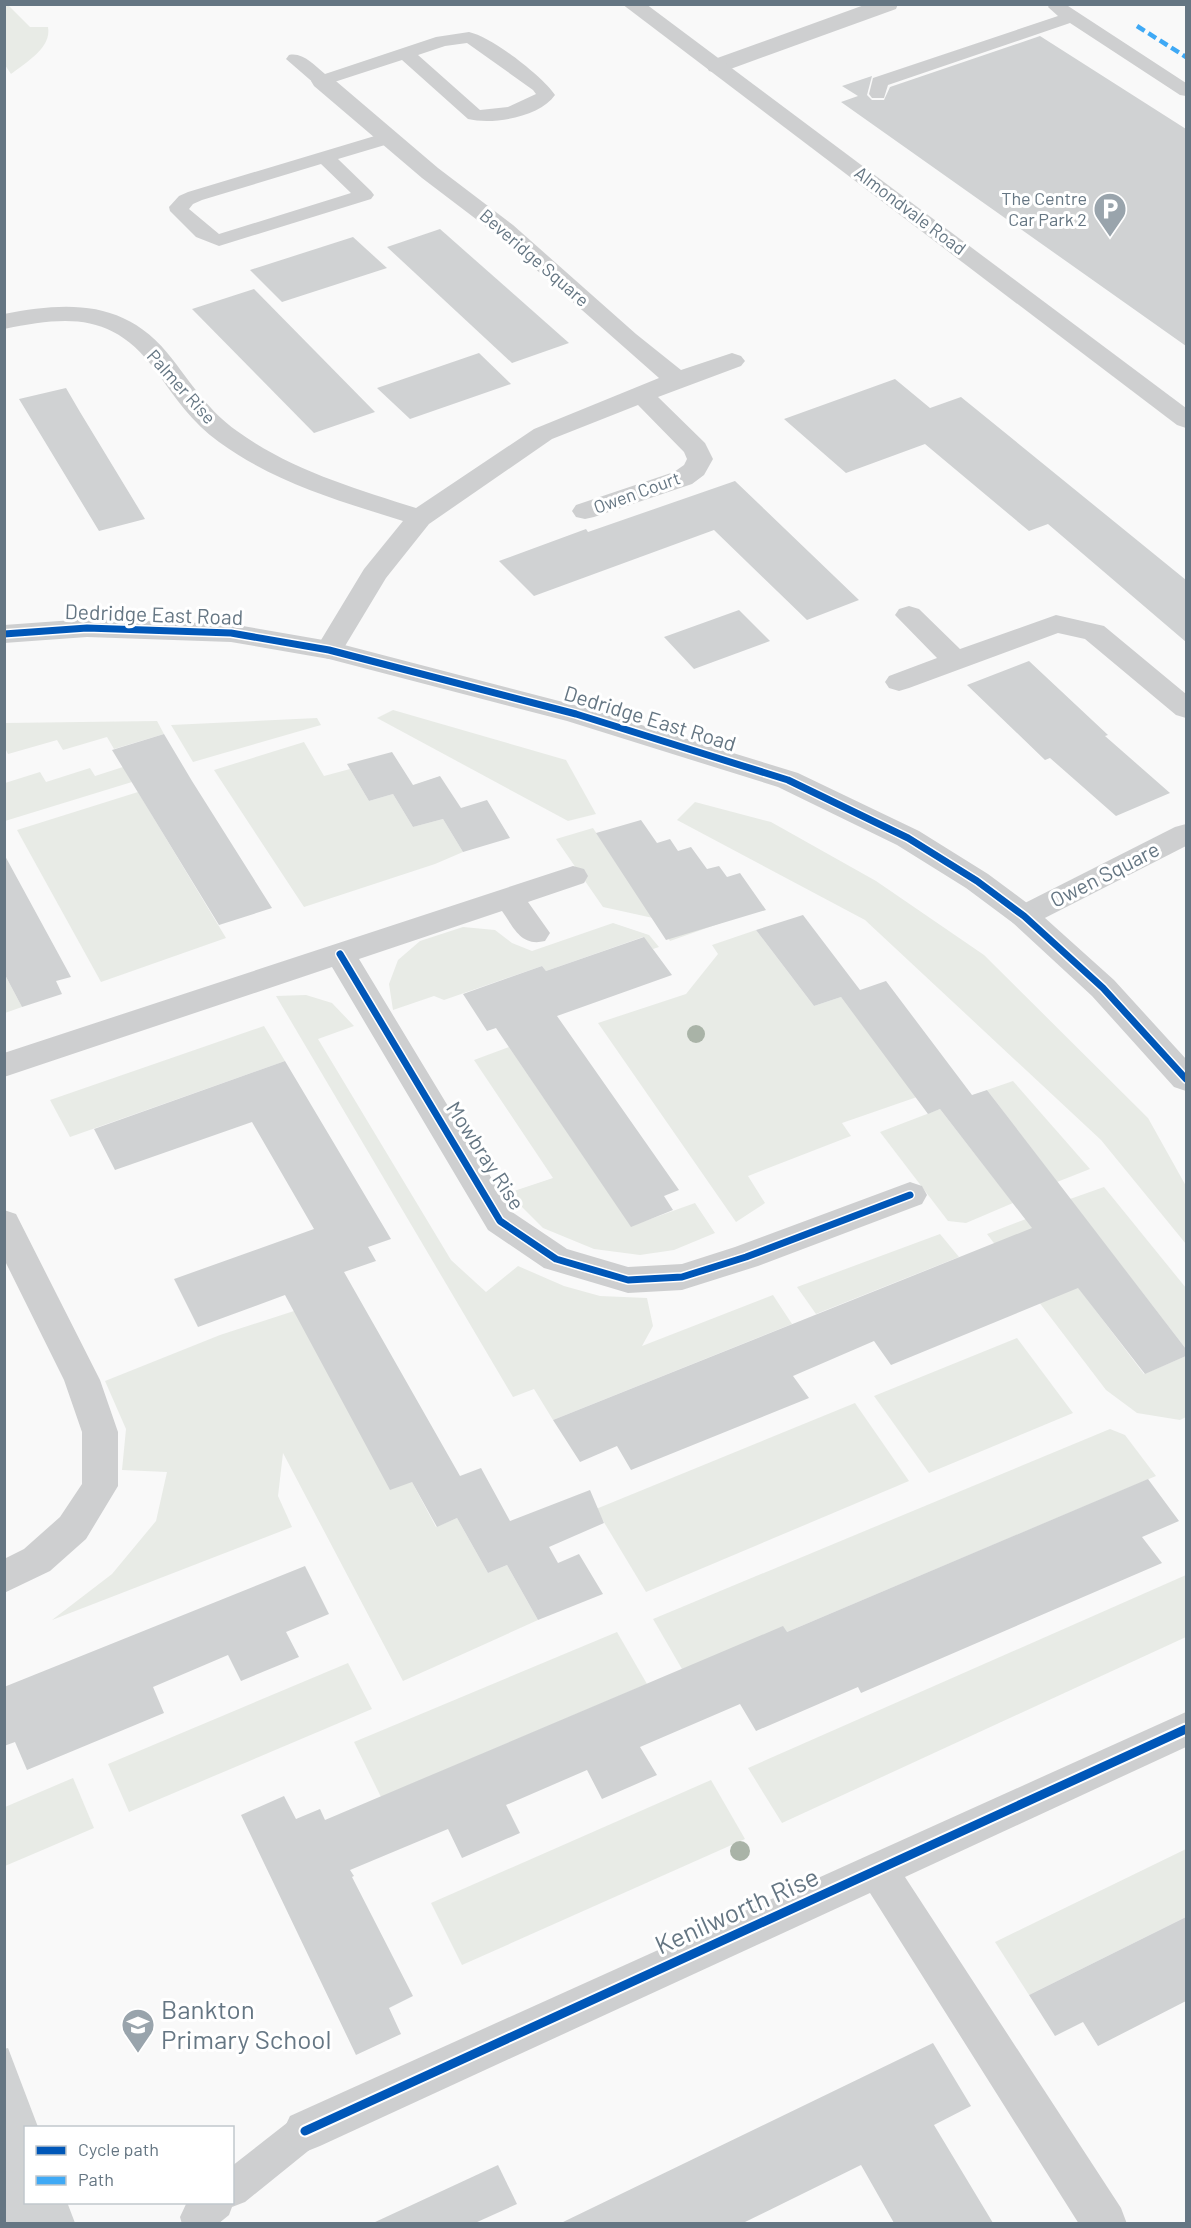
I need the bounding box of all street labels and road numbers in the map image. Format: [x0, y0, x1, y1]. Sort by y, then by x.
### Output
street label: Almondvale Road [851, 161, 971, 259]
street label: Beveridge Square [476, 204, 594, 311]
street label: Palmer Rise [143, 345, 221, 428]
street label: Owen Court [590, 466, 683, 518]
street label: Dedridge East Road [64, 598, 244, 629]
street label: Dedridge East Road [561, 680, 739, 756]
street label: Owen Square [1046, 835, 1163, 912]
street label: Mowbray Rise [442, 1096, 531, 1214]
street label: Kenilworth Rise [650, 1860, 823, 1960]

